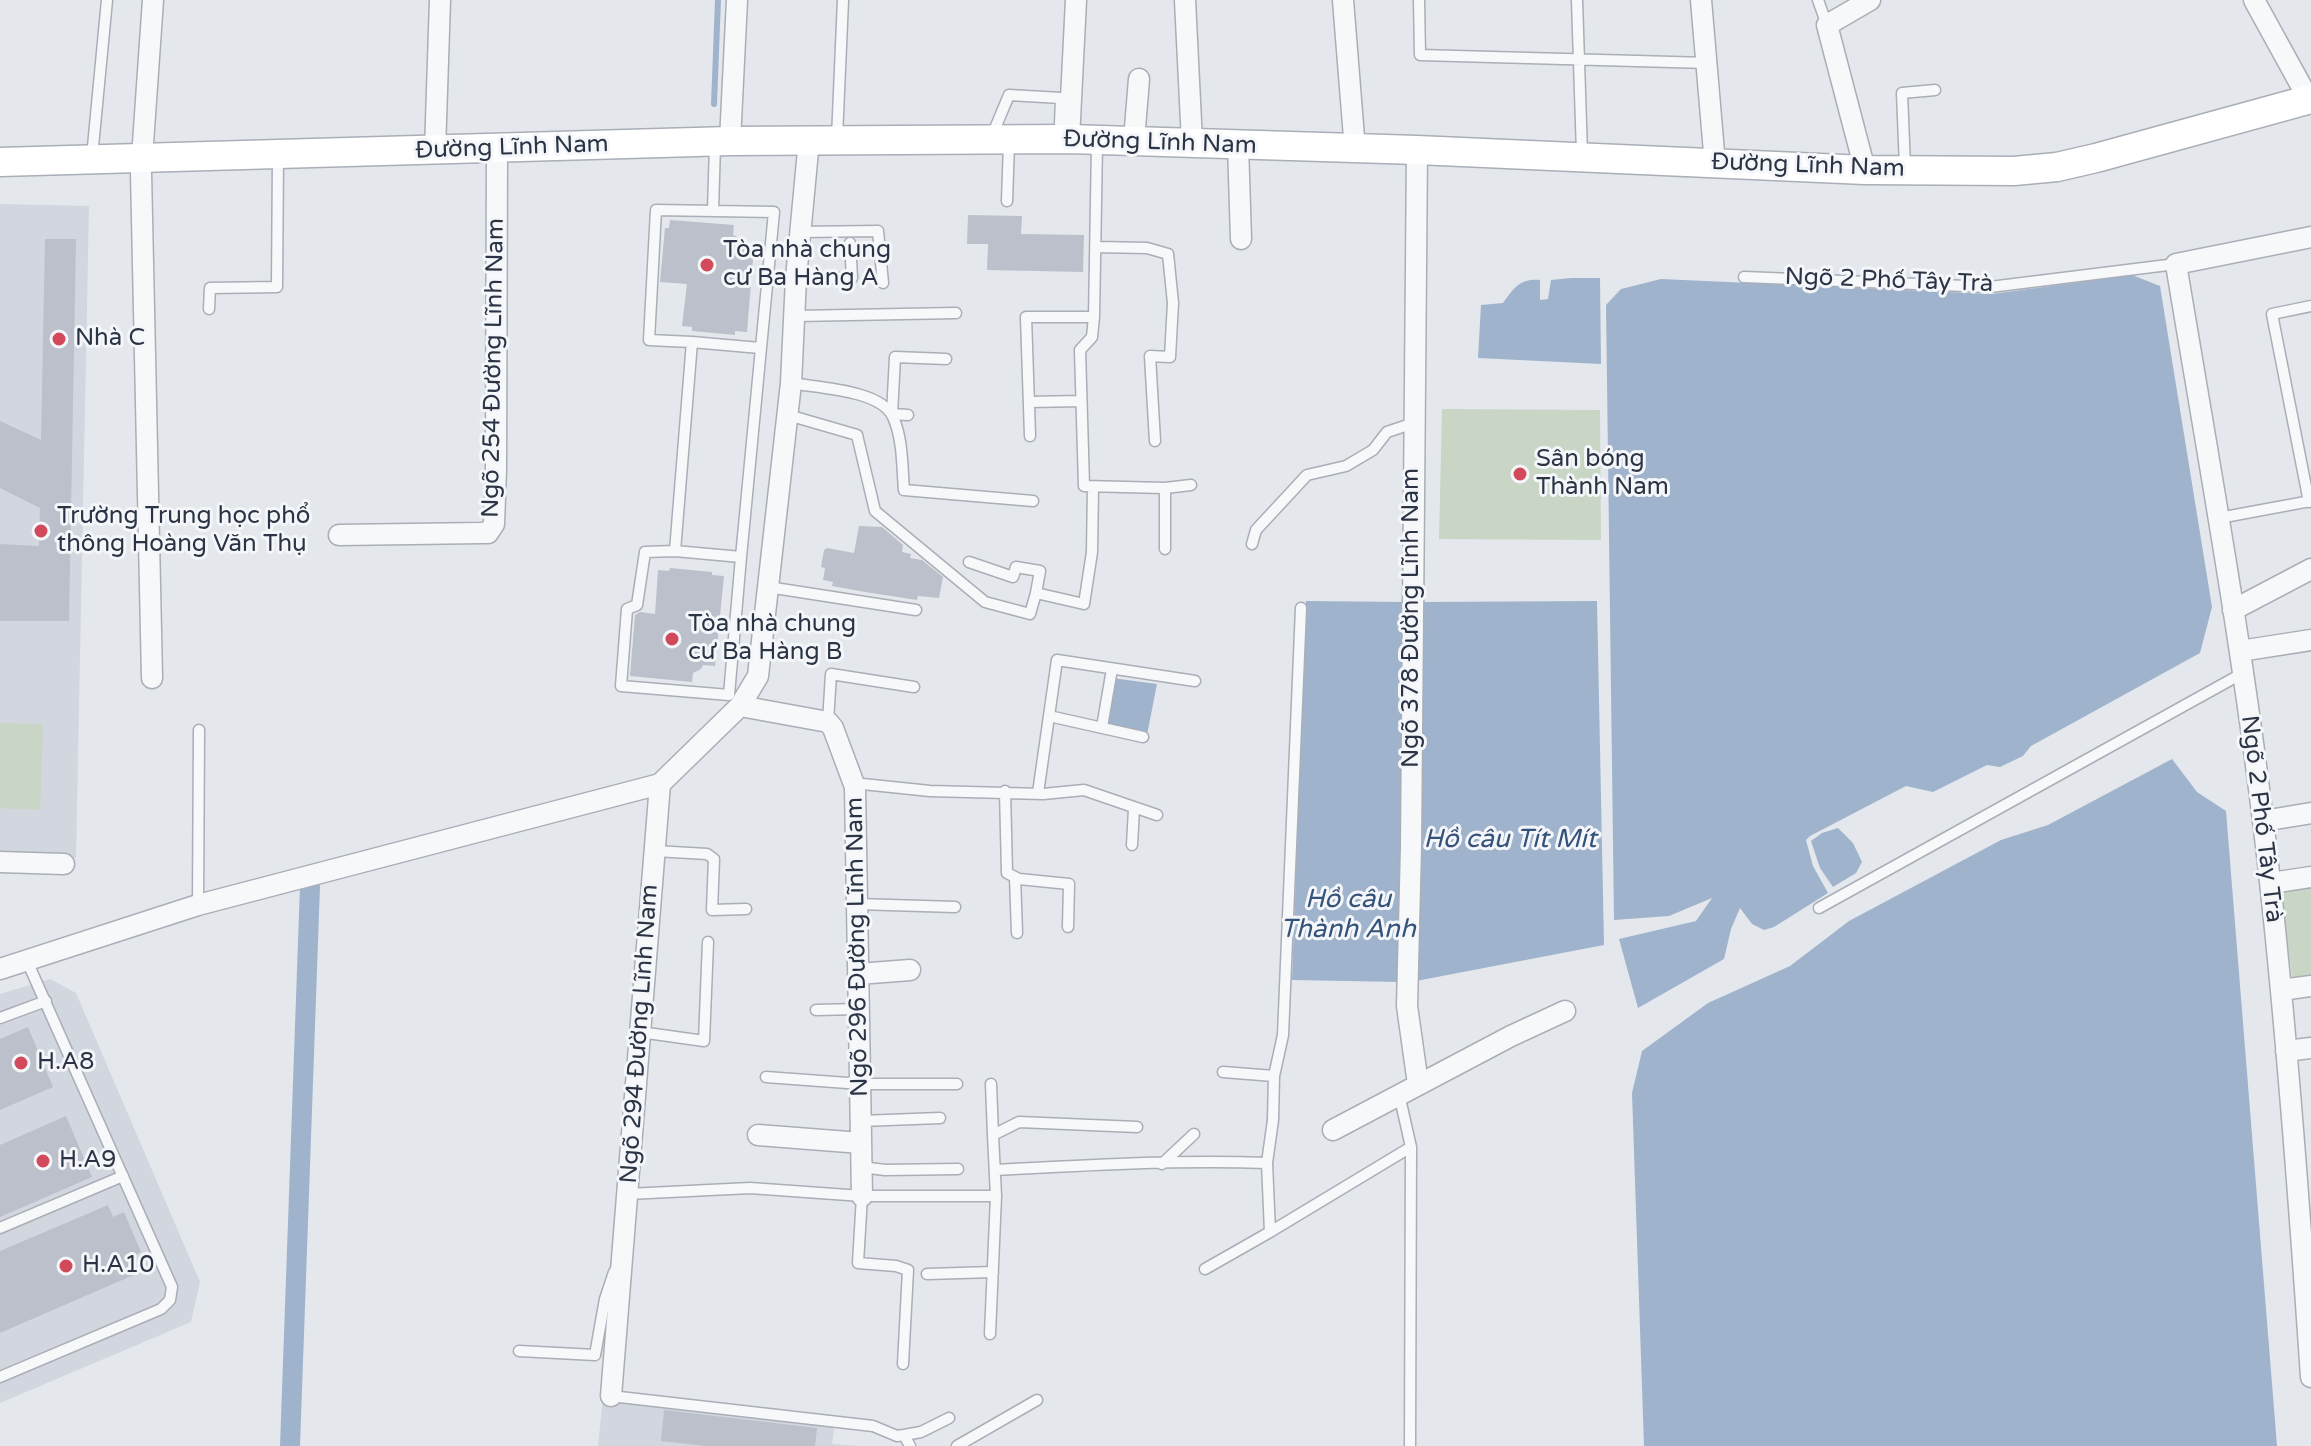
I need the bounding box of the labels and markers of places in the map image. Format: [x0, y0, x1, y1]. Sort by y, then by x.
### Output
place label: Tòa nhà chung cư Ba Hàng A [723, 237, 891, 293]
marker: Tòa nhà chung cư Ba Hàng A [698, 256, 716, 274]
place label: Nhà C [75, 325, 145, 353]
marker: Nhà C [50, 330, 68, 348]
place label: Sân bóng Thành Nam [1536, 446, 1669, 502]
marker: Sân bóng Thành Nam [1511, 465, 1529, 483]
place label: Trường Trung học phổ thông Hoàng Văn Thụ [57, 503, 310, 559]
marker: Trường Trung học phổ thông Hoàng Văn Thụ [32, 522, 50, 540]
place label: Tòa nhà chung cư Ba Hàng B [688, 611, 856, 667]
marker: Tòa nhà chung cư Ba Hàng B [663, 630, 681, 648]
place label: H.A8 [37, 1049, 94, 1077]
marker: H.A8 [12, 1054, 30, 1072]
place label: H.A9 [59, 1147, 116, 1175]
marker: H.A9 [34, 1152, 52, 1170]
place label: H.A10 [82, 1252, 154, 1280]
marker: H.A10 [57, 1257, 75, 1275]

